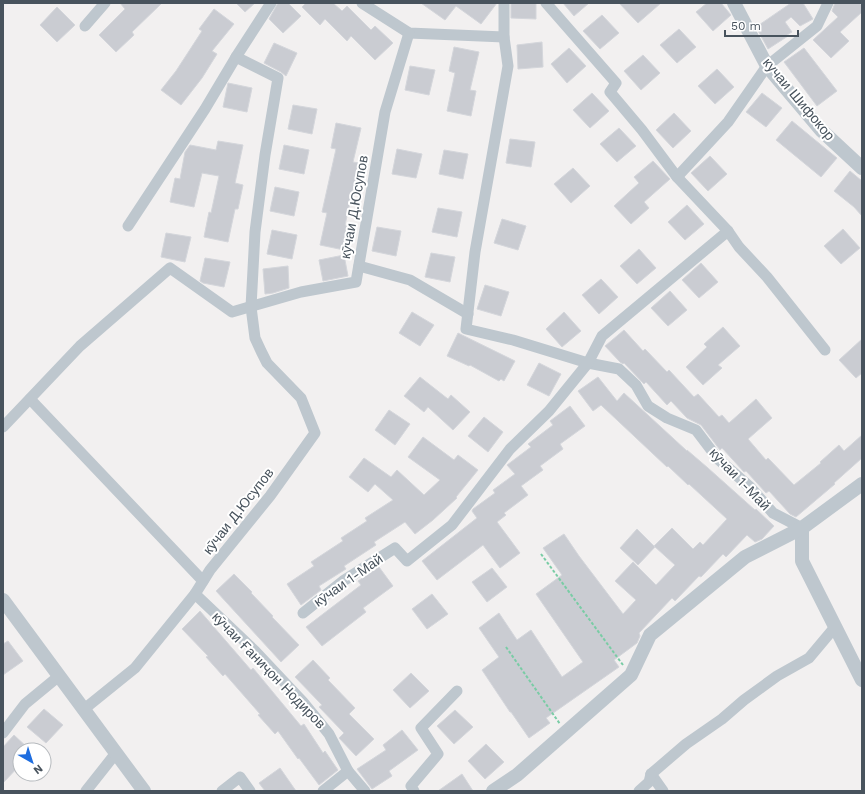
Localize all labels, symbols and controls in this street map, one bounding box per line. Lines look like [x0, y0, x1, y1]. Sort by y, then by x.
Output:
scale bar [725, 12, 798, 38]
text: 50 m [731, 19, 761, 33]
street label: кучаи Шифокор [760, 54, 838, 144]
street label: кӯчаи Д.Юсупов [337, 154, 371, 260]
street label: кӯчаи 1-Май [706, 444, 774, 514]
street label: кӯчаи Д.Юсупов [199, 465, 277, 557]
street label: кӯчаи 1-Май [310, 550, 386, 610]
street label: кӯчаи Ғаниҷон Нодиров [209, 608, 329, 732]
north arrow [12, 742, 52, 782]
text: N [31, 762, 45, 777]

